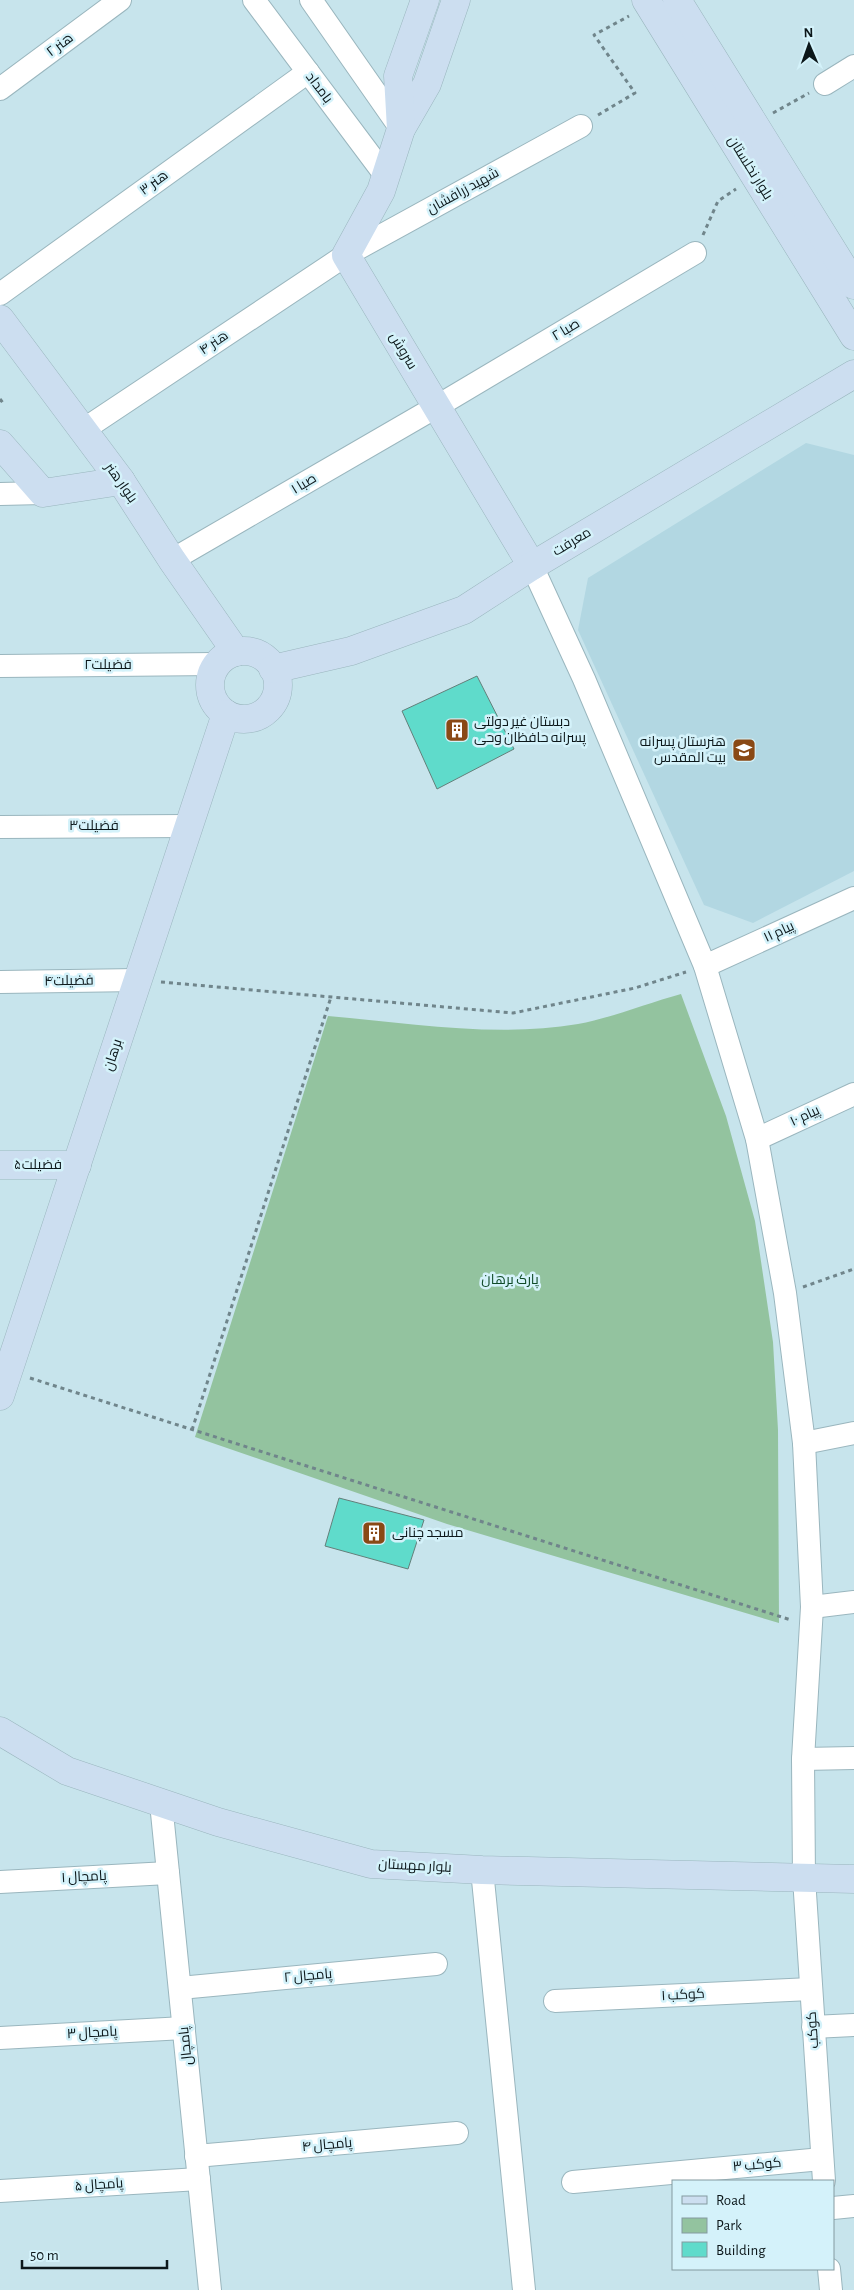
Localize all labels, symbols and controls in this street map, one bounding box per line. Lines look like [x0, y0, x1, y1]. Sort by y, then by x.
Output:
north arrow [784, 20, 834, 70]
text: N [803, 26, 814, 40]
street label: هنر ۲ [44, 31, 76, 59]
street label: بامداد [303, 70, 335, 106]
street label: بلوار نخلستان [725, 134, 775, 202]
street label: شهید زرافشان [425, 166, 501, 216]
street label: هنر ۳ [137, 168, 171, 198]
street label: صبا ۲ [550, 316, 582, 344]
street label: هنر ۴ [197, 329, 231, 357]
street label: سروش [387, 330, 419, 372]
street label: بلوار هنر [102, 460, 140, 506]
street label: صبا ۱ [289, 471, 319, 497]
street label: معرفت [550, 525, 594, 559]
street label: فضیلت۲ [84, 658, 132, 672]
place label: دبستان غیر دولتی پسرانه حافظان وحی [474, 715, 586, 747]
building icon: دبستان غیر دولتی پسرانه حافظان وحی [444, 717, 470, 743]
place label: هنرستان پسرانه بیت المقدس [640, 735, 726, 765]
school or university icon: هنرستان پسرانه بیت المقدس [731, 737, 757, 763]
street label: فضیلت۳ [69, 819, 119, 833]
street label: پیام ۱۱ [762, 919, 797, 947]
street label: فضیلت۴ [44, 974, 94, 988]
street label: برهان [101, 1037, 125, 1073]
street label: پیام ۱۰ [788, 1103, 823, 1131]
street label: فضیلت۵ [14, 1158, 62, 1172]
park label: پارک برهان [481, 1273, 539, 1289]
building icon: مسجد چنانی [361, 1520, 387, 1546]
place label: مسجد چنانی [392, 1526, 463, 1542]
street label: بلوار مهستان [378, 1857, 452, 1875]
street label: پامچال ۱ [61, 1869, 107, 1887]
street label: پامچال ۲ [283, 1967, 333, 1987]
street label: کوکب ۱ [661, 1987, 705, 2003]
street label: کوکب [805, 2011, 821, 2049]
street label: پامچال ۳ [66, 2025, 118, 2043]
street label: پامچال [177, 2026, 197, 2066]
street label: پامچال ۴ [301, 2136, 353, 2156]
street label: کوکب ۳ [732, 2156, 782, 2174]
street label: پامچال ۵ [74, 2176, 124, 2196]
legend [672, 2180, 834, 2270]
text: Road [716, 2193, 746, 2208]
text: Park [716, 2218, 742, 2233]
scale bar [22, 2238, 168, 2270]
text: Building [716, 2243, 766, 2258]
text: 50 m [30, 2248, 59, 2263]

